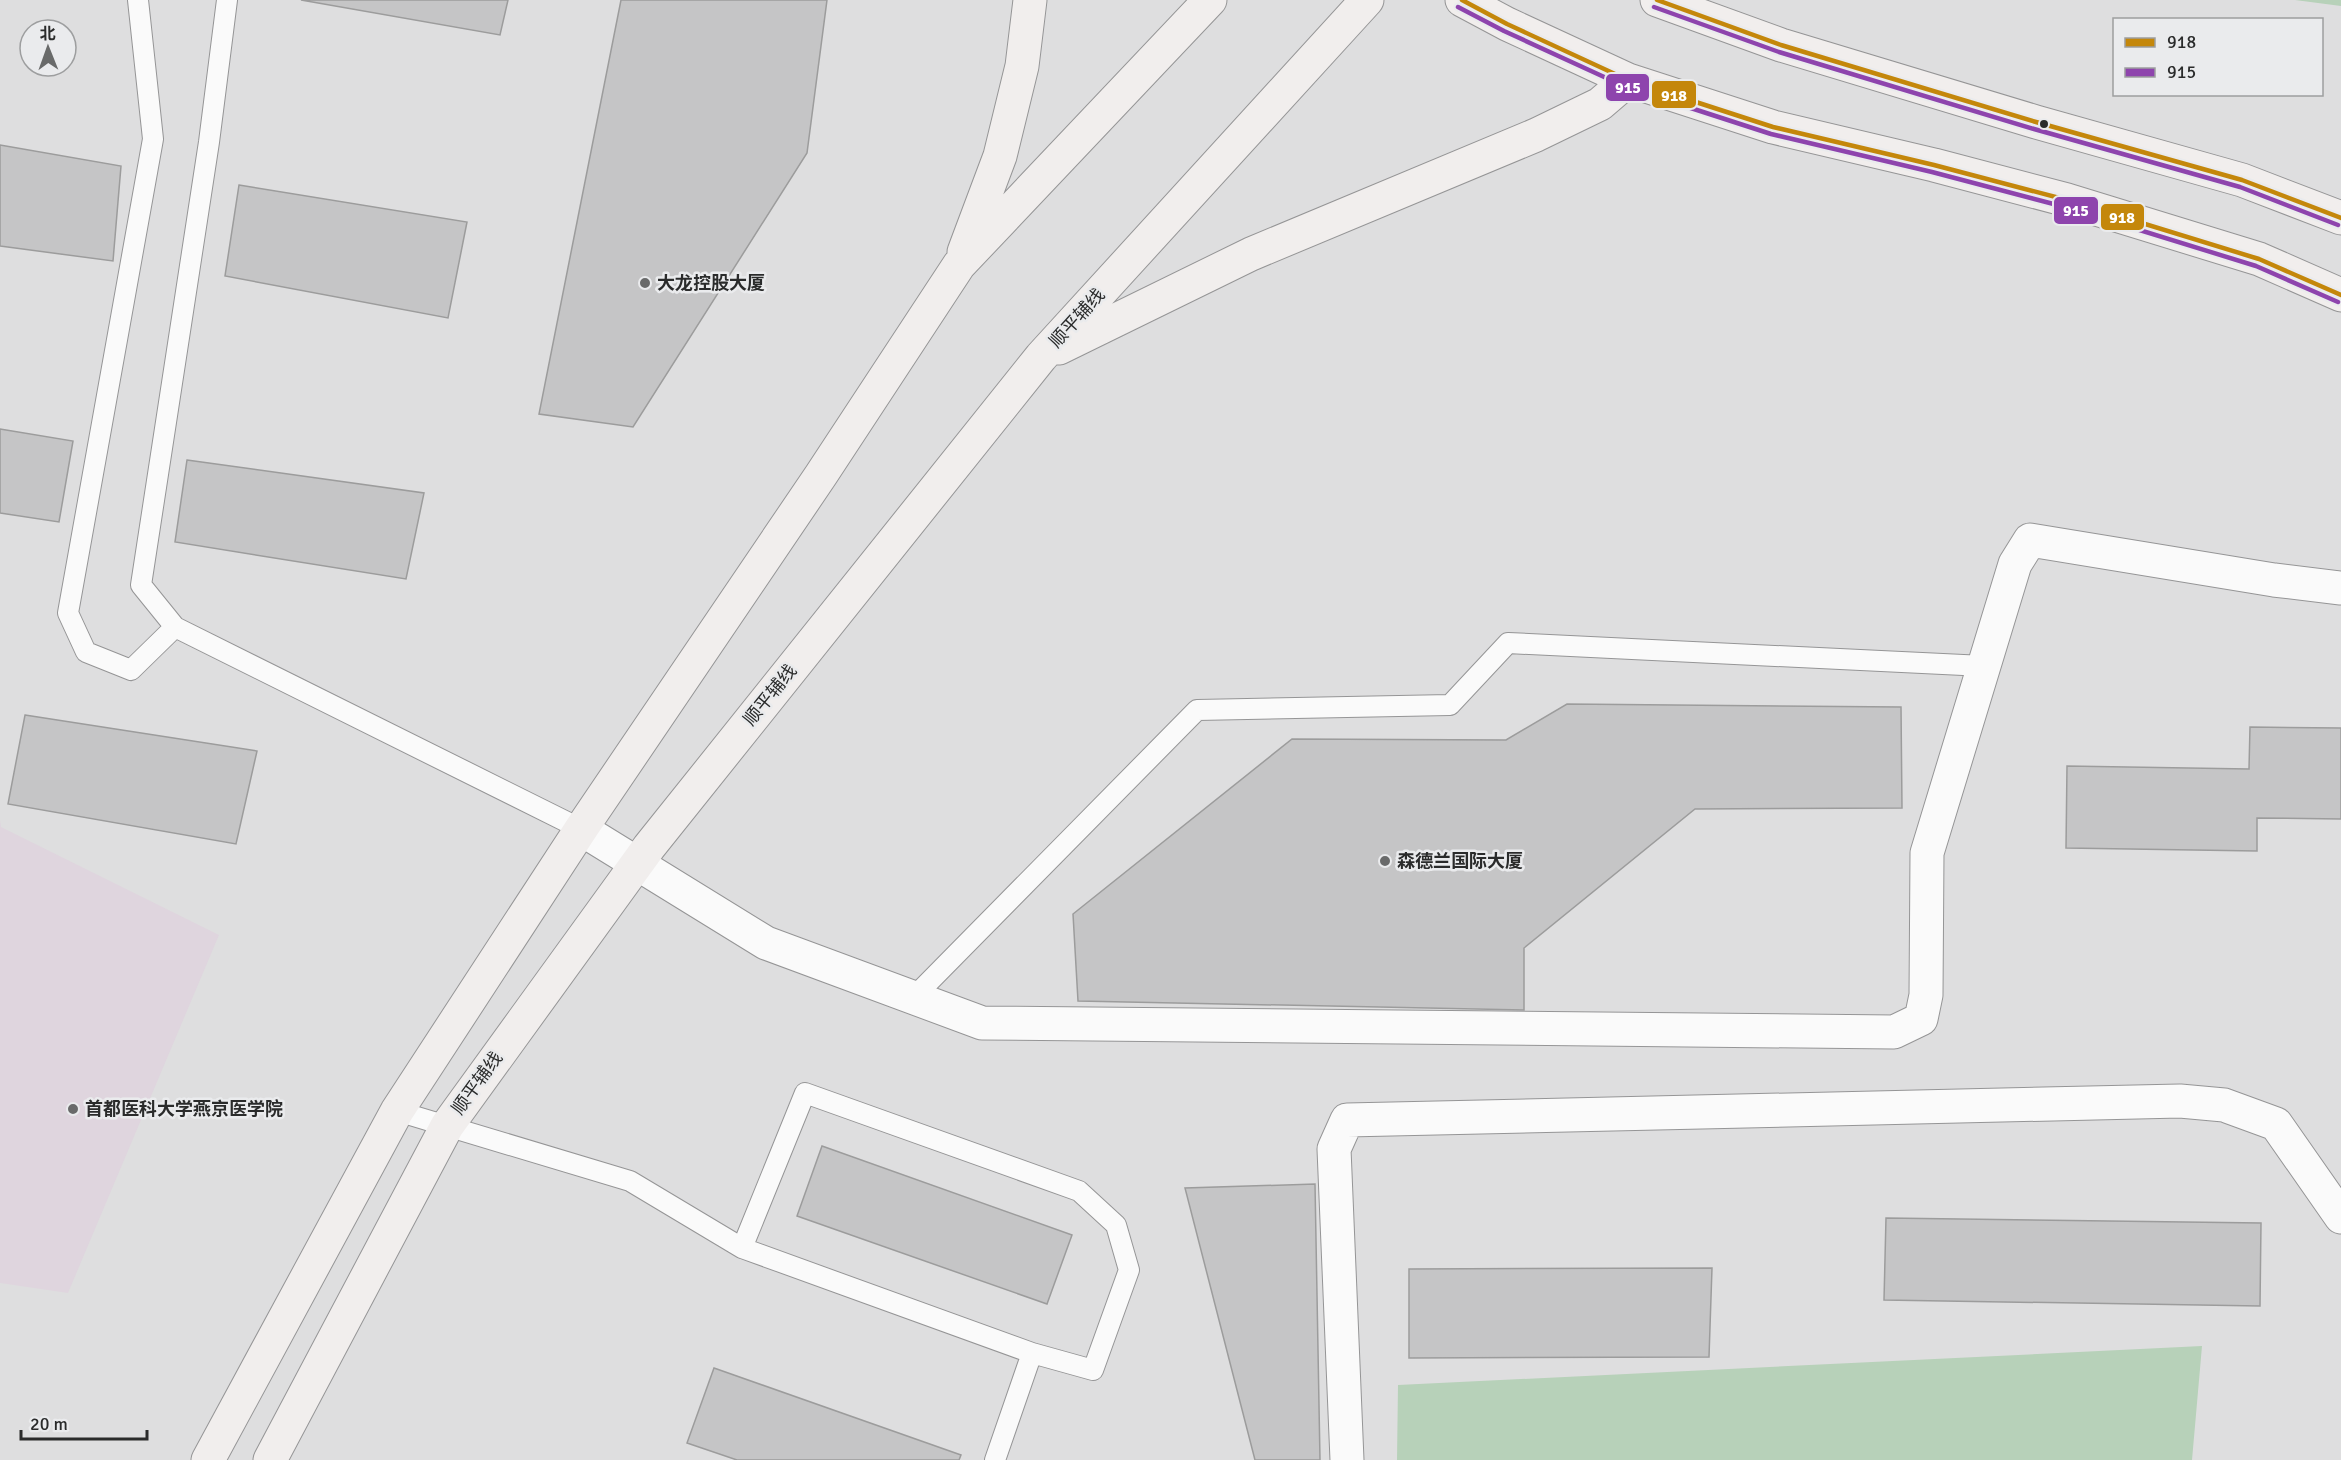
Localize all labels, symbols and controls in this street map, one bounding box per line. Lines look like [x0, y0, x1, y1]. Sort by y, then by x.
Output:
north arrow [18, 18, 78, 78]
legend [2113, 18, 2323, 96]
text: 北 [40, 24, 56, 44]
text: 918 [2167, 31, 2196, 53]
text: 915 [2167, 61, 2196, 83]
line badge: 915 [1605, 73, 1650, 102]
text: 915 [1615, 78, 1641, 98]
line badge: 918 [1651, 80, 1697, 109]
text: 918 [1661, 86, 1687, 106]
unlabelled marker [2038, 118, 2050, 130]
line badge: 915 [2053, 196, 2099, 225]
text: 915 [2063, 201, 2089, 221]
line badge: 918 [2100, 203, 2145, 231]
text: 918 [2109, 208, 2135, 228]
place label: 大龙控股大厦 [657, 272, 765, 294]
marker: 大龙控股大厦 [638, 276, 652, 290]
street label: 顺平辅线 [1045, 284, 1109, 352]
street label: 顺平辅线 [739, 660, 801, 730]
place label: 森德兰国际大厦 [1397, 850, 1523, 872]
marker: 森德兰国际大厦 [1378, 854, 1392, 868]
street label: 顺平辅线 [447, 1047, 507, 1119]
place label: 首都医科大学燕京医学院 [85, 1098, 283, 1120]
marker: 首都医科大学燕京医学院 [66, 1102, 80, 1116]
scale bar [21, 1403, 147, 1441]
text: 20 m [30, 1413, 68, 1435]

